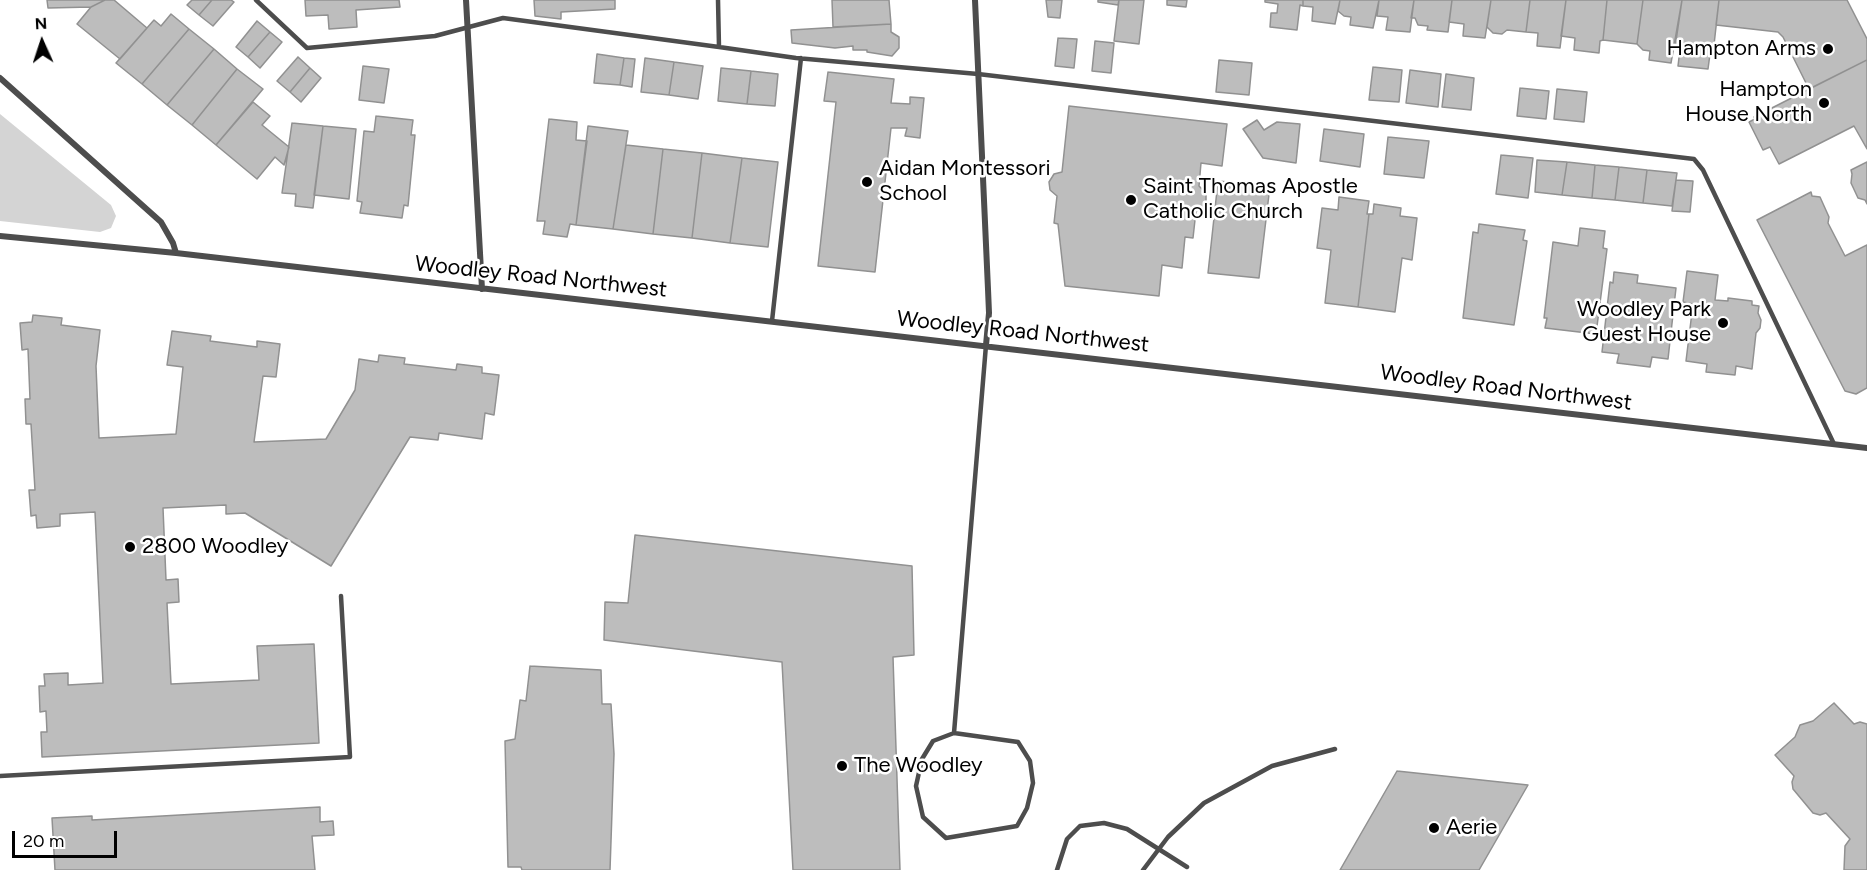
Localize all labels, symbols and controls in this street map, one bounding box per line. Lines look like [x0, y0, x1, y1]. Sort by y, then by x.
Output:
north arrow [12, 12, 72, 72]
text: N [34, 14, 48, 33]
place label: Hampton Arms [1666, 36, 1816, 62]
marker: Hampton Arms [1821, 42, 1835, 56]
place label: Hampton House North [1685, 77, 1812, 128]
marker: Hampton House North [1817, 96, 1831, 110]
place label: Aidan Montessori School [879, 156, 1051, 208]
place label: Saint Thomas Apostle Catholic Church [1143, 174, 1358, 226]
marker: Aidan Montessori School [860, 175, 874, 189]
marker: Saint Thomas Apostle Catholic Church [1124, 193, 1138, 207]
street label: Woodley Road Northwest [414, 251, 668, 303]
place label: Woodley Park Guest House [1577, 297, 1711, 348]
street label: Woodley Road Northwest [896, 306, 1150, 358]
marker: Woodley Park Guest House [1716, 316, 1730, 330]
street label: Woodley Road Northwest [1379, 359, 1633, 417]
place label: 2800 Woodley [142, 534, 288, 560]
marker: 2800 Woodley [123, 540, 137, 554]
place label: The Woodley [854, 753, 983, 779]
marker: The Woodley [835, 759, 849, 773]
place label: Aerie [1446, 815, 1497, 841]
scale bar [15, 819, 120, 857]
marker: Aerie [1427, 821, 1441, 835]
text: 20 m [23, 830, 64, 852]

